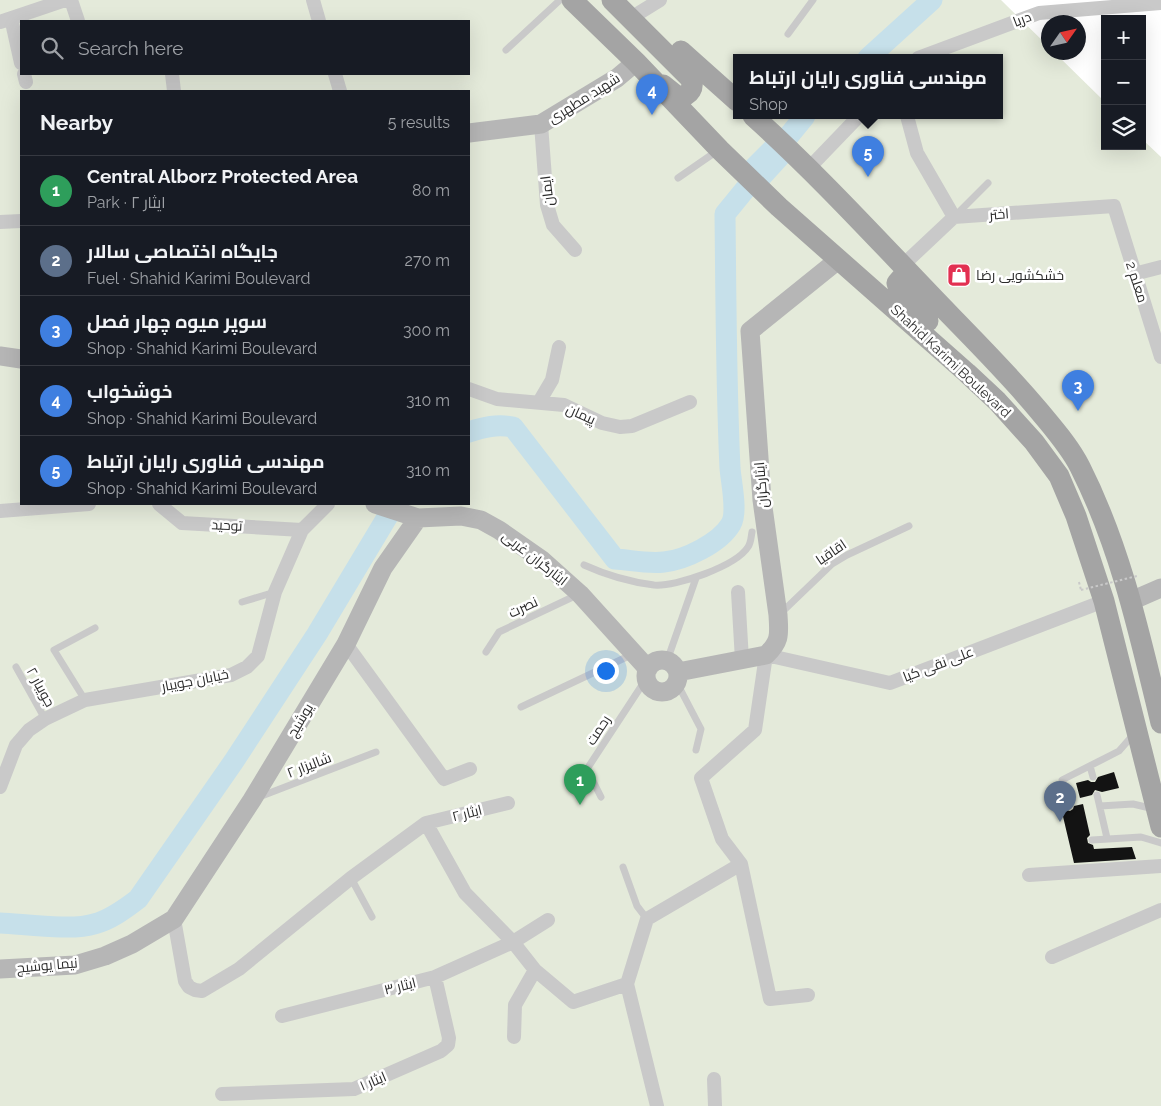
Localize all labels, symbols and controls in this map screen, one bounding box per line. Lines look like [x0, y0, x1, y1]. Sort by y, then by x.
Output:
street label: دریا [1011, 8, 1033, 30]
north arrow [1041, 15, 1086, 60]
map controls [1101, 15, 1146, 150]
button: + [1101, 15, 1146, 60]
search box [20, 20, 470, 75]
icon: search [38, 34, 66, 62]
text: Search here [78, 37, 184, 59]
popup [733, 54, 1003, 119]
button: − [1101, 60, 1146, 105]
text: مهندسی فناوری رایان ارتباط [749, 66, 987, 88]
street label: شهید مطهری [545, 70, 623, 126]
pin: 4 [636, 74, 668, 115]
text: Shop [749, 95, 788, 114]
button: layers [1101, 105, 1146, 150]
text: Nearby [40, 110, 113, 135]
text: 5 results [388, 113, 450, 132]
pin: 5 [852, 136, 884, 177]
text: Central Alborz Protected Area [87, 165, 358, 187]
street label: ایمان [537, 175, 557, 207]
text: 1 [52, 181, 60, 200]
text: 80 m [412, 181, 450, 200]
text: Park · ایثار ۲ [87, 193, 166, 212]
street label: اختر [988, 205, 1009, 223]
text: جایگاه اختصاصی سالار [87, 240, 278, 262]
text: 2 [51, 251, 61, 270]
text: 270 m [405, 251, 450, 270]
street label: معلم 2 [1121, 259, 1151, 305]
shop icon: خشکشویی رضا [946, 262, 972, 288]
place label: خشکشویی رضا [976, 267, 1064, 283]
text: Fuel · Shahid Karimi Boulevard [87, 269, 310, 288]
street label: Shahid Karimi Boulevard [888, 301, 1014, 421]
text: سوپر ميوه چهار فصل [87, 310, 267, 332]
text: 3 [52, 321, 60, 340]
text: 300 m [403, 321, 450, 340]
text: Shop · Shahid Karimi Boulevard [87, 339, 317, 358]
pin: 3 [1062, 370, 1094, 411]
text: خوشخواب [87, 380, 173, 402]
text: 4 [51, 391, 61, 410]
text: 310 m [406, 391, 450, 410]
street label: پیمان [563, 400, 599, 429]
text: Shop · Shahid Karimi Boulevard [87, 409, 317, 428]
text: مهندسی فناوری رایان ارتباط [87, 450, 324, 472]
text: 5 [52, 461, 60, 480]
text: 310 m [406, 461, 450, 480]
street label: ایثارگران [751, 461, 771, 509]
text: Shop · Shahid Karimi Boulevard [87, 479, 317, 498]
street label: توحید [211, 516, 243, 534]
street label: ایثارگران غربی [499, 528, 571, 588]
street label: اقاقیا [813, 536, 849, 568]
street label: نصرت [506, 593, 540, 621]
street label: علی نقی کیا [901, 643, 975, 685]
your location [593, 658, 619, 684]
street label: جویبار ۲ [24, 665, 58, 709]
street label: خیابان جویبار [159, 666, 230, 695]
street label: یوشیج [284, 700, 317, 740]
street label: رحمت [582, 712, 614, 748]
street label: شالیزار ۲ [285, 749, 333, 781]
pin: 1 [564, 764, 596, 805]
pin: 2 [1044, 781, 1076, 822]
street label: ایثار ۲ [450, 802, 484, 824]
street label: نیما یوشیج [16, 954, 78, 977]
street label: ایثار ۳ [382, 974, 418, 998]
street label: ایثار ۱ [357, 1068, 389, 1094]

